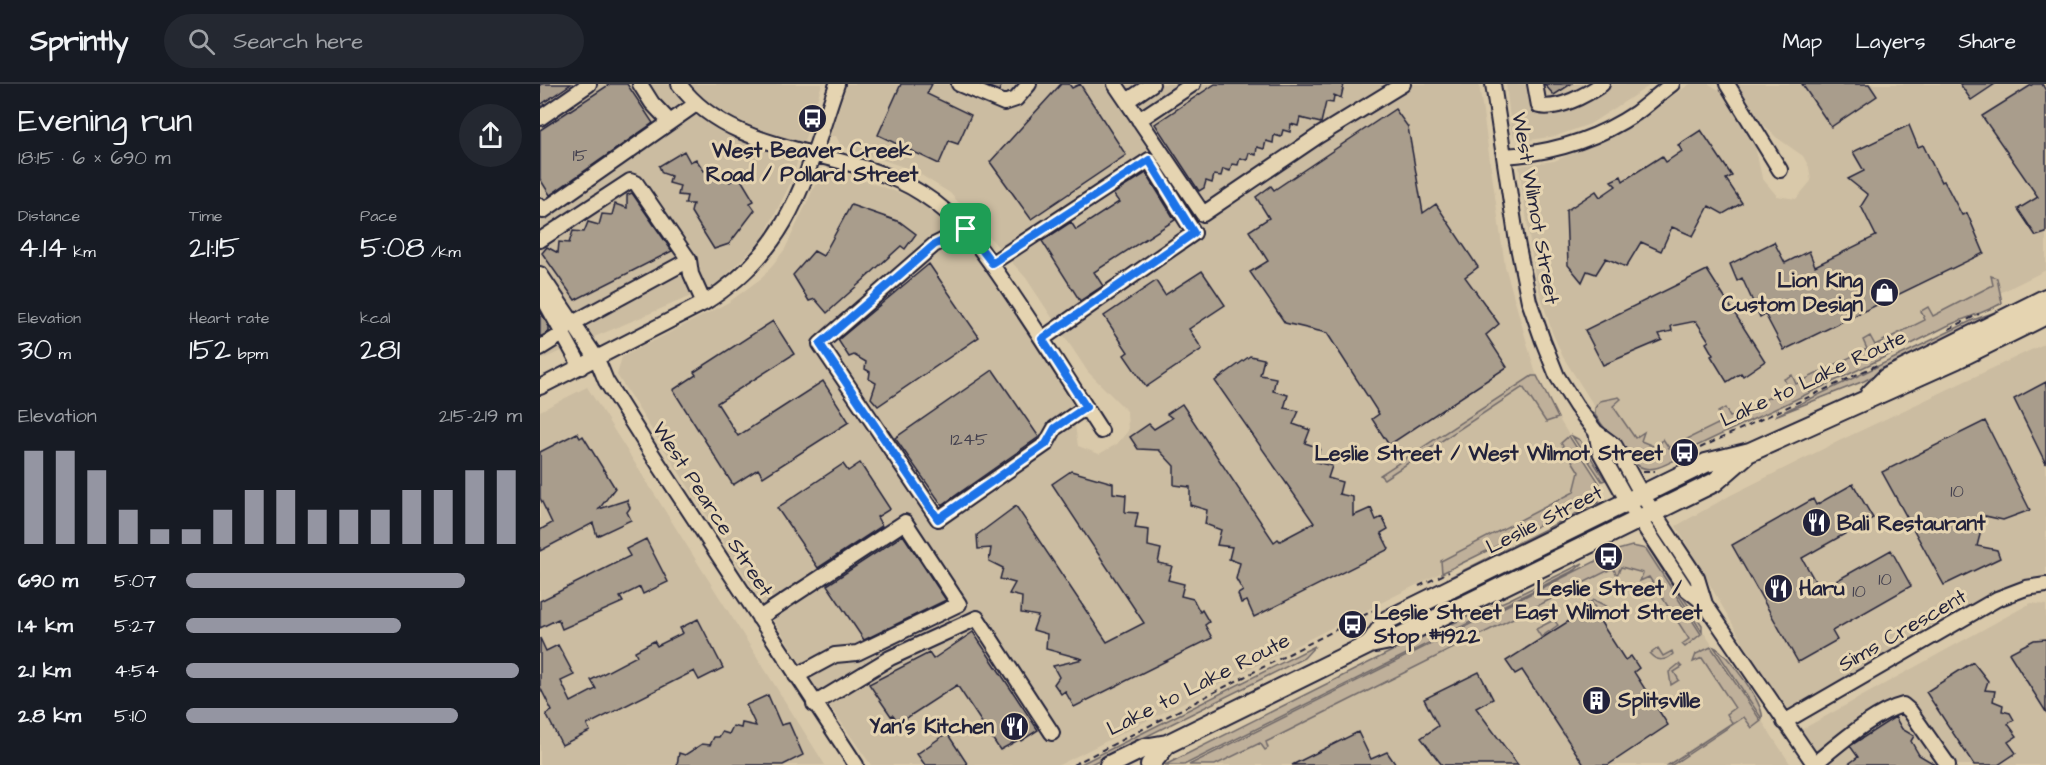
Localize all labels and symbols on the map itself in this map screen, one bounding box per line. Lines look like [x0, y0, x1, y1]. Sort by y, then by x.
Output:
bus stop icon: West Beaver Creek Road / Pollard Street [796, 103, 828, 135]
street label: West Wilmot Street [1504, 110, 1567, 307]
place label: West Beaver Creek Road / Pollard Street [706, 136, 919, 189]
house number: 15 [572, 143, 588, 168]
pin [940, 203, 991, 254]
place label: Lion King Custom Design [1722, 266, 1863, 321]
shop icon: Lion King Custom Design [1868, 276, 1900, 308]
street label: Lake to Lake Route [1716, 323, 1911, 434]
street label: West Pearce Street [645, 416, 780, 603]
house number: 1245 [950, 427, 988, 452]
bus stop icon: Leslie Street / West Wilmot Street [1668, 437, 1700, 469]
place label: Leslie Street / West Wilmot Street [1315, 439, 1664, 468]
street label: Leslie Street [1481, 477, 1608, 561]
house number: 10 [1950, 479, 1964, 504]
restaurant icon: Bali Restaurant [1800, 507, 1832, 539]
place label: Bali Restaurant [1837, 509, 1986, 538]
bus stop icon: Leslie Street / East Wilmot Street [1593, 541, 1625, 573]
house number: 10 [1878, 567, 1892, 592]
restaurant icon: Haru [1762, 572, 1794, 604]
place label: Leslie Street / East Wilmot Street [1516, 574, 1703, 627]
place label: Haru [1799, 574, 1845, 603]
house number: 10 [1852, 579, 1866, 604]
street label: Sims Crescent [1833, 582, 1972, 679]
place label: Leslie Street Stop #1922 [1373, 598, 1502, 652]
bus stop icon: Leslie Street Stop #1922 [1337, 608, 1369, 640]
street label: Lake to Lake Route [1102, 626, 1295, 743]
building icon: Splitsville [1581, 684, 1613, 716]
place label: Splitsville [1617, 686, 1701, 716]
restaurant icon: Yan's Kitchen [999, 710, 1031, 742]
place label: Yan's Kitchen [869, 712, 995, 741]

